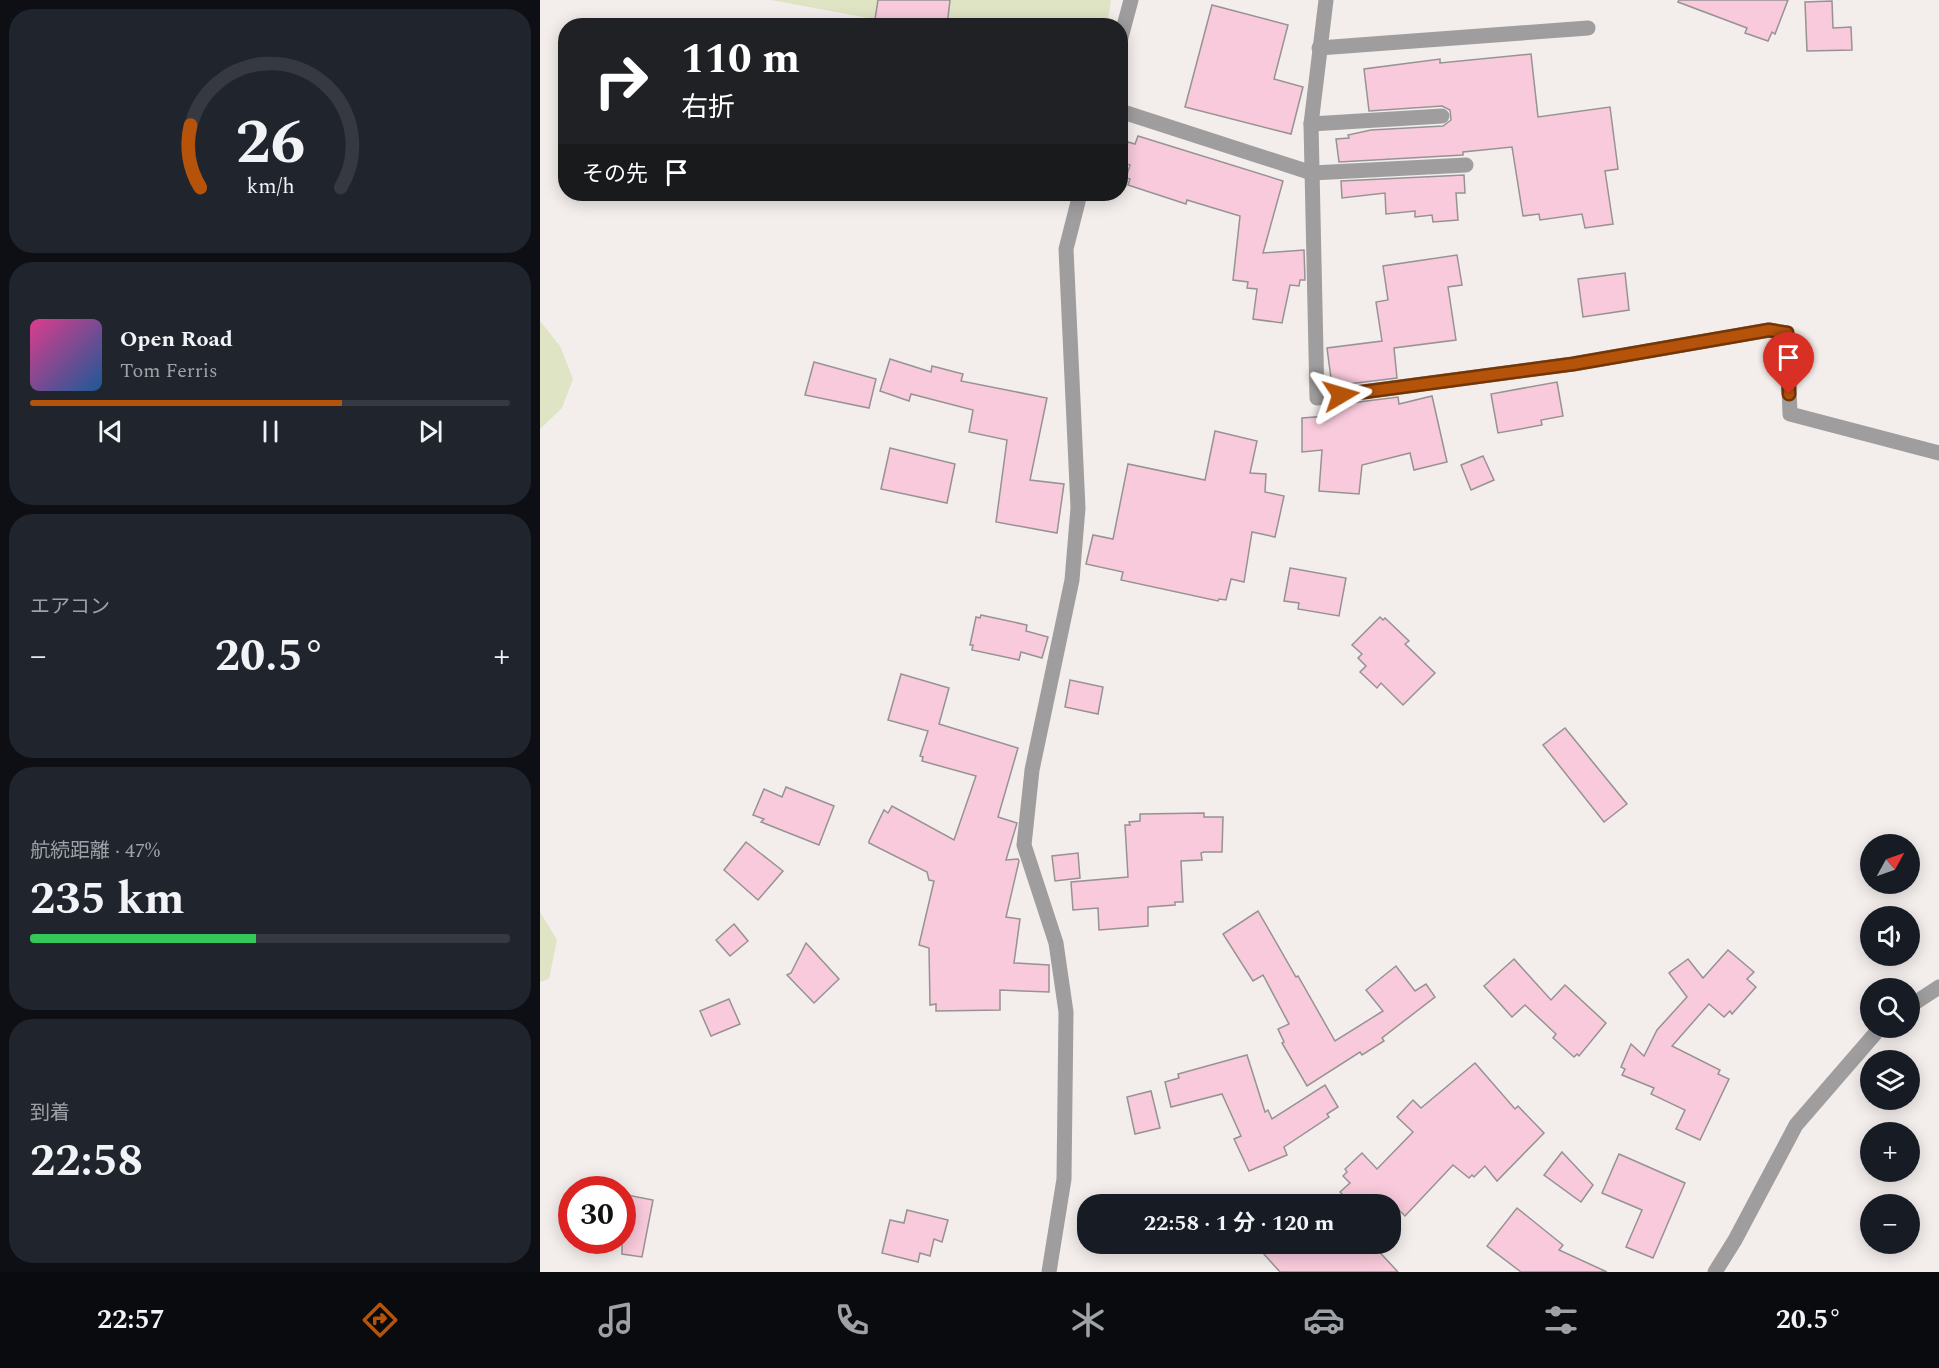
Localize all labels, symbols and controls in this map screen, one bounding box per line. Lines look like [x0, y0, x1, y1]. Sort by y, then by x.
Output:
text: 110 m [681, 28, 800, 91]
icon: right [582, 42, 660, 120]
text: 右折 [681, 87, 735, 129]
text: 26 [235, 96, 305, 191]
icon: arrive [660, 156, 693, 189]
text: その先 [582, 158, 648, 191]
text: km/h [246, 170, 294, 203]
text: Open Road [120, 323, 233, 356]
pin [1763, 332, 1814, 394]
icon: arrive [1772, 341, 1805, 374]
text: Tom Ferris [120, 356, 218, 386]
position arrow [1309, 363, 1373, 427]
icon: previous [94, 415, 127, 448]
icon: pause [254, 415, 287, 448]
icon: next [414, 415, 447, 448]
text: エアコン [30, 592, 110, 622]
text: 20.5° [215, 622, 325, 691]
text: − [30, 631, 47, 681]
text: + [493, 631, 510, 681]
north arrow [1860, 834, 1920, 894]
map controls [1860, 834, 1920, 1254]
text: 航続距離 · 47% [30, 836, 160, 866]
text: 235 km [30, 865, 185, 934]
button: sound [1860, 906, 1920, 966]
button: search [1860, 978, 1920, 1038]
button: layers [1860, 1050, 1920, 1110]
text: 到着 [30, 1098, 70, 1128]
button: + [1860, 1122, 1920, 1182]
text: 22:58 [30, 1127, 143, 1196]
speed limit sign: 30 [558, 1176, 636, 1254]
button: − [1860, 1194, 1920, 1254]
text: 22:58 · 1 分 · 120 m [1144, 1207, 1334, 1240]
text: 22:57 [97, 1299, 165, 1341]
icon: directions [359, 1299, 401, 1341]
icon: music [595, 1299, 637, 1341]
icon: phone [831, 1299, 873, 1341]
icon: climate [1067, 1299, 1109, 1341]
icon: car [1303, 1299, 1345, 1341]
icon: filters [1540, 1299, 1582, 1341]
text: 20.5° [1776, 1299, 1842, 1341]

